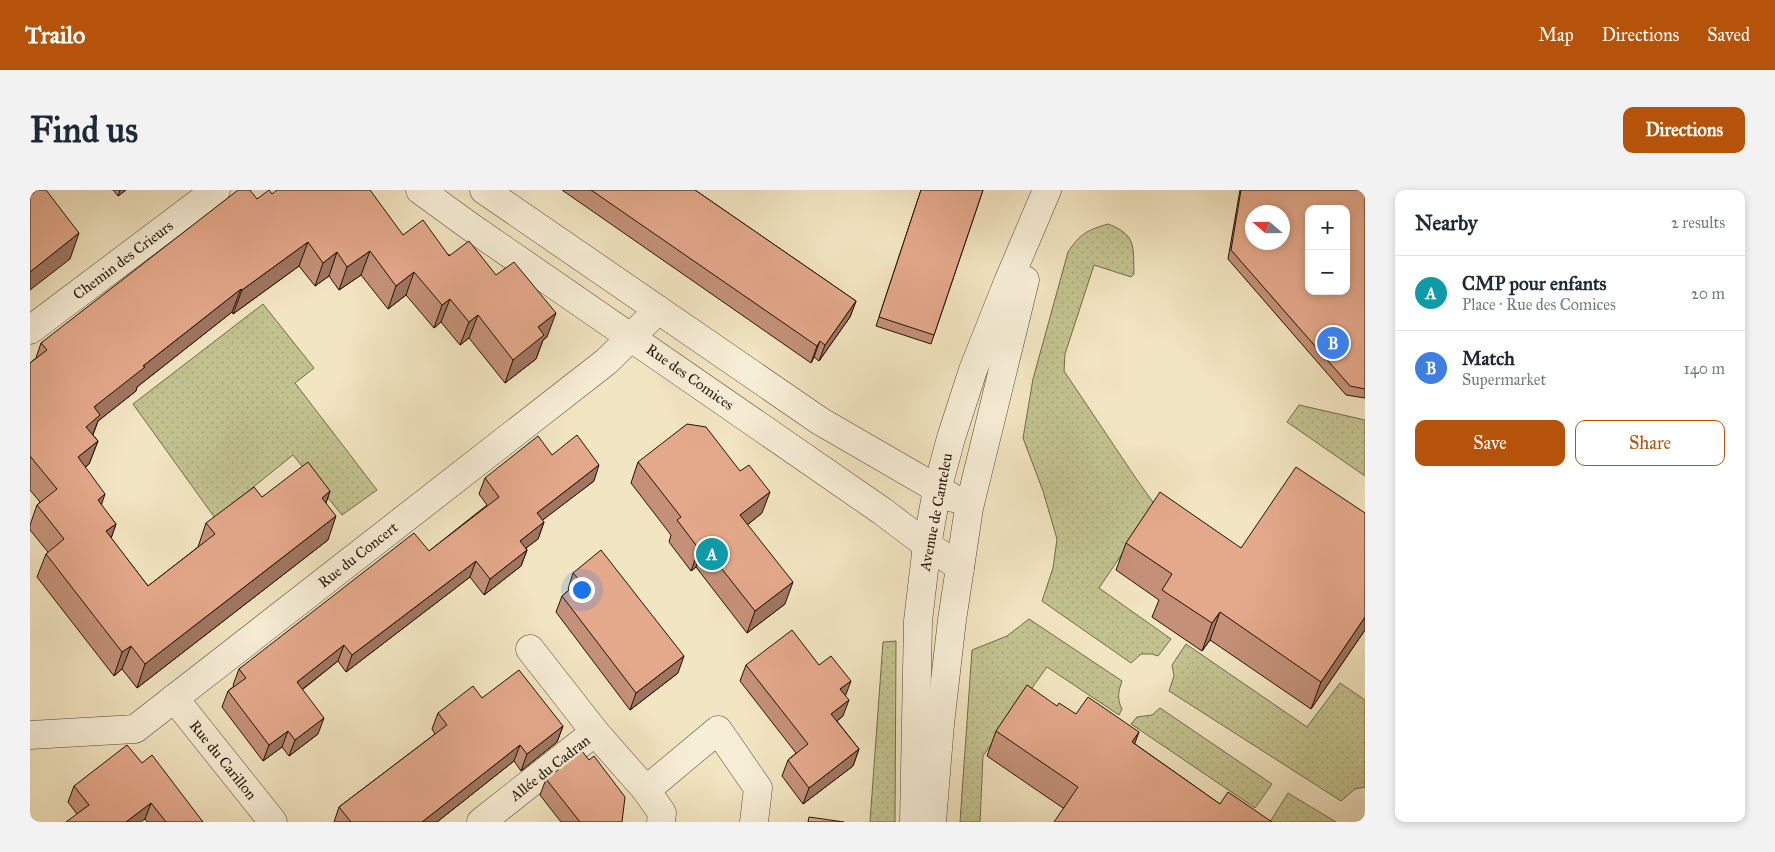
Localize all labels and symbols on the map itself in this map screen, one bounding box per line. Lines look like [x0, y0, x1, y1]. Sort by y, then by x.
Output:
north arrow [1245, 205, 1290, 250]
street label: Chemin des Crieurs [69, 217, 177, 303]
pin: B [1317, 324, 1349, 362]
street label: Rue des Comices [643, 340, 737, 414]
street label: Avenue de Canteleu [916, 452, 956, 573]
street label: Rue du Concert [315, 518, 402, 592]
pin: A [696, 535, 728, 573]
your location [569, 577, 595, 603]
street label: Rue du Carillon [186, 717, 260, 803]
street label: Allée du Cadran [506, 731, 594, 806]

